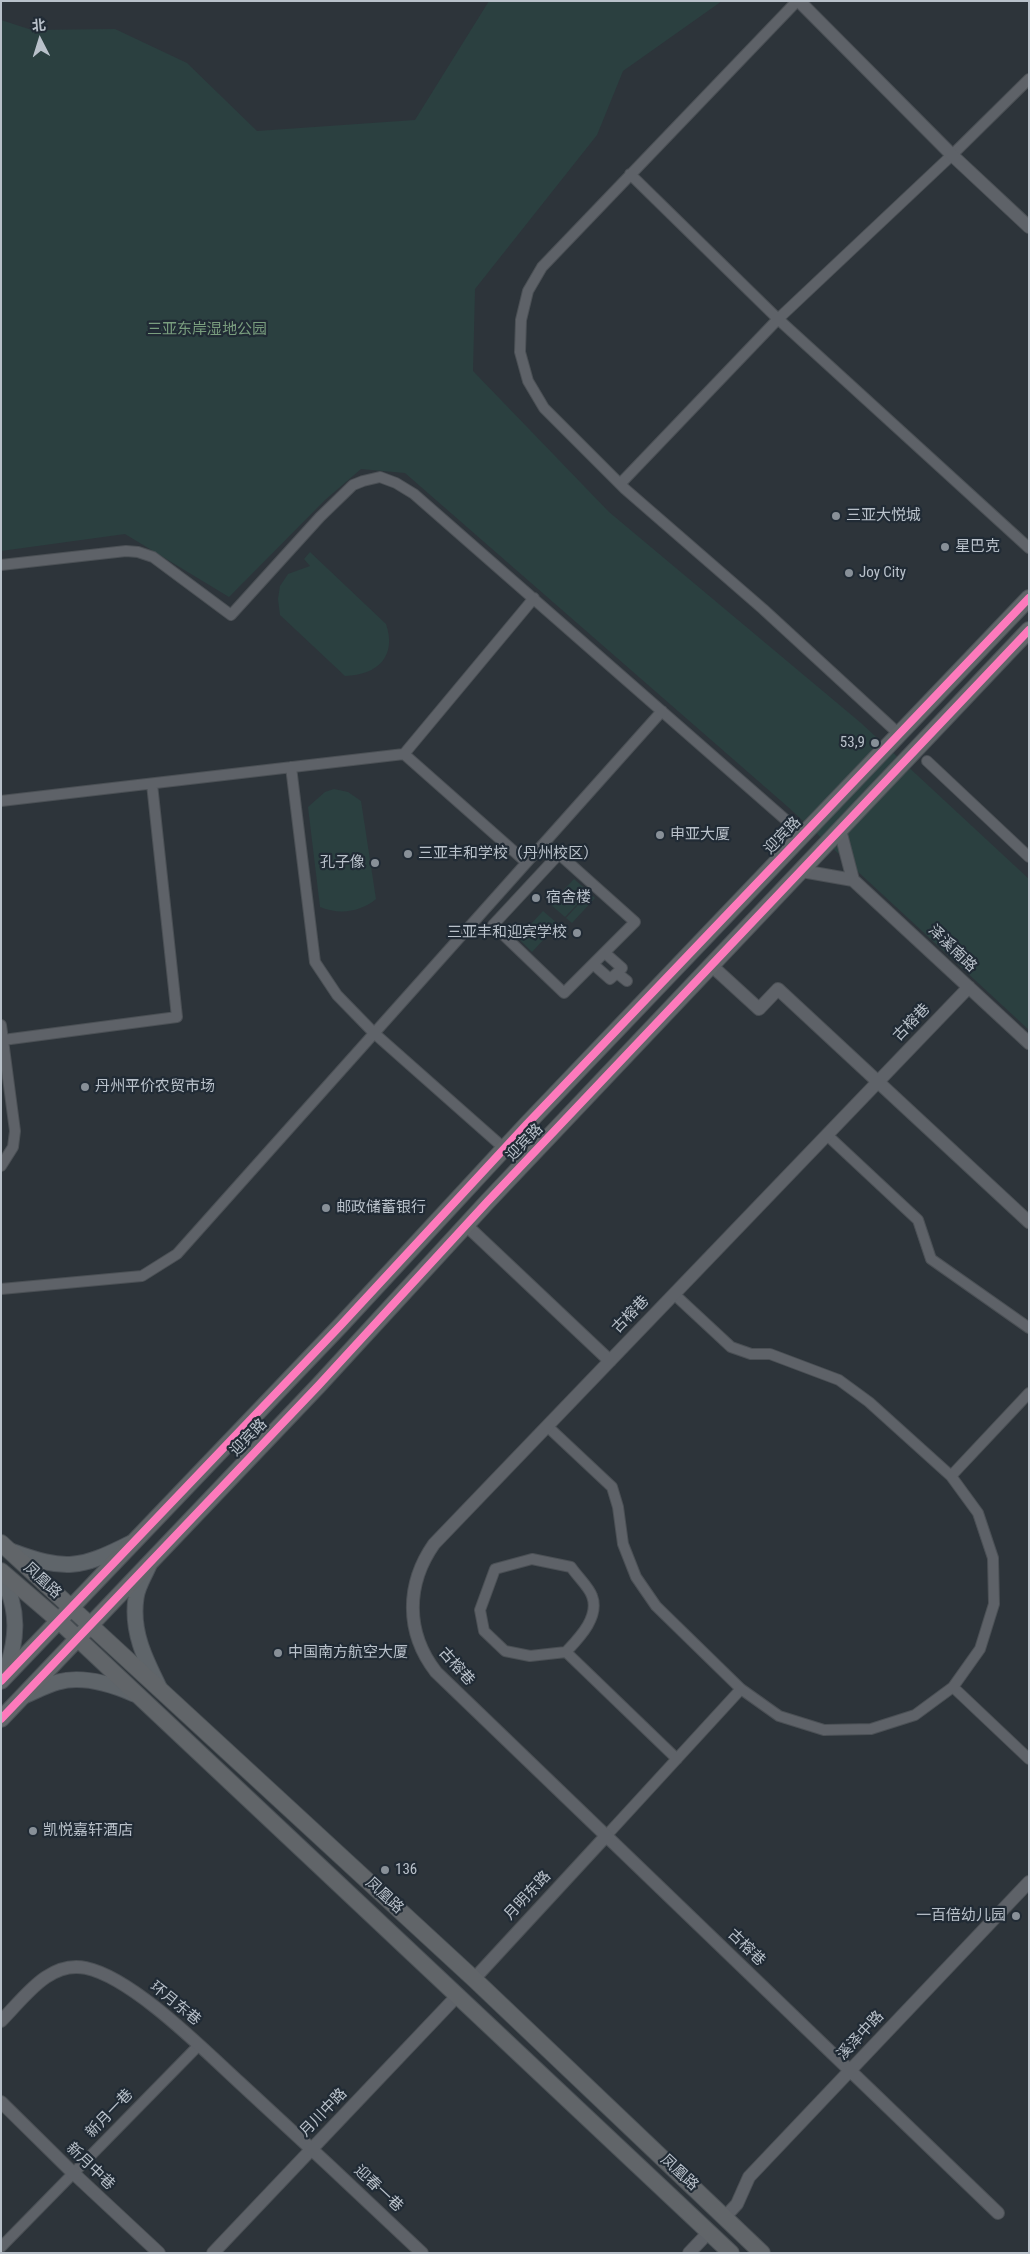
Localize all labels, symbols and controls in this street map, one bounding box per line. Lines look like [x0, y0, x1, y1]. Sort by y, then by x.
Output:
north arrow [15, 15, 65, 65]
text: 北 [31, 16, 46, 34]
park label: 三亚东岸湿地公园 [147, 321, 267, 339]
place label: 三亚大悦城 [846, 507, 921, 525]
marker: 三亚大悦城 [830, 510, 842, 522]
place label: 星巴克 [955, 538, 1000, 556]
marker: 星巴克 [939, 541, 951, 553]
place label: Joy City [859, 564, 906, 582]
marker: Joy City [843, 567, 855, 579]
place label: 53,9 [840, 734, 865, 752]
marker: 53,9 [869, 737, 881, 749]
street label: 迎宾路 [761, 814, 805, 858]
place label: 申亚大厦 [670, 826, 730, 844]
marker: 申亚大厦 [654, 829, 666, 841]
place label: 三亚丰和学校（丹州校区） [418, 845, 598, 863]
marker: 三亚丰和学校（丹州校区） [402, 848, 414, 860]
place label: 孔子像 [320, 854, 365, 872]
marker: 孔子像 [369, 857, 381, 869]
place label: 宿舍楼 [546, 889, 591, 907]
marker: 宿舍楼 [530, 892, 542, 904]
street label: 泽溪南路 [924, 922, 980, 976]
place label: 三亚丰和迎宾学校 [447, 924, 567, 942]
marker: 三亚丰和迎宾学校 [571, 927, 583, 939]
street label: 古榕巷 [890, 1001, 934, 1045]
place label: 丹州平价农贸市场 [95, 1078, 215, 1096]
marker: 丹州平价农贸市场 [79, 1081, 91, 1093]
street label: 迎宾路 [503, 1121, 547, 1165]
place label: 邮政储蓄银行 [336, 1199, 426, 1217]
marker: 邮政储蓄银行 [320, 1202, 332, 1214]
street label: 古榕巷 [609, 1293, 653, 1337]
street label: 迎宾路 [227, 1416, 271, 1460]
street label: 凤凰路 [19, 1559, 65, 1603]
place label: 中国南方航空大厦 [288, 1644, 408, 1662]
street label: 古榕巷 [434, 1644, 478, 1690]
marker: 中国南方航空大厦 [272, 1647, 284, 1659]
place label: 凯悦嘉轩酒店 [43, 1822, 133, 1840]
marker: 凯悦嘉轩酒店 [27, 1825, 39, 1837]
place label: 136 [395, 1861, 417, 1879]
marker: 136 [379, 1864, 391, 1876]
street label: 月明东路 [501, 1868, 555, 1924]
street label: 凤凰路 [361, 1874, 407, 1918]
place label: 一百倍幼儿园 [916, 1907, 1006, 1925]
marker: 一百倍幼儿园 [1010, 1910, 1022, 1922]
street label: 古榕巷 [724, 1926, 768, 1970]
street label: 环月东巷 [146, 1978, 204, 2030]
street label: 溪泽中路 [834, 2008, 888, 2064]
street label: 月川中路 [297, 2085, 351, 2141]
street label: 新月一巷 [83, 2086, 137, 2142]
street label: 新月中巷 [62, 2140, 118, 2194]
street label: 凤凰路 [656, 2151, 702, 2195]
street label: 迎春一巷 [350, 2162, 406, 2216]

